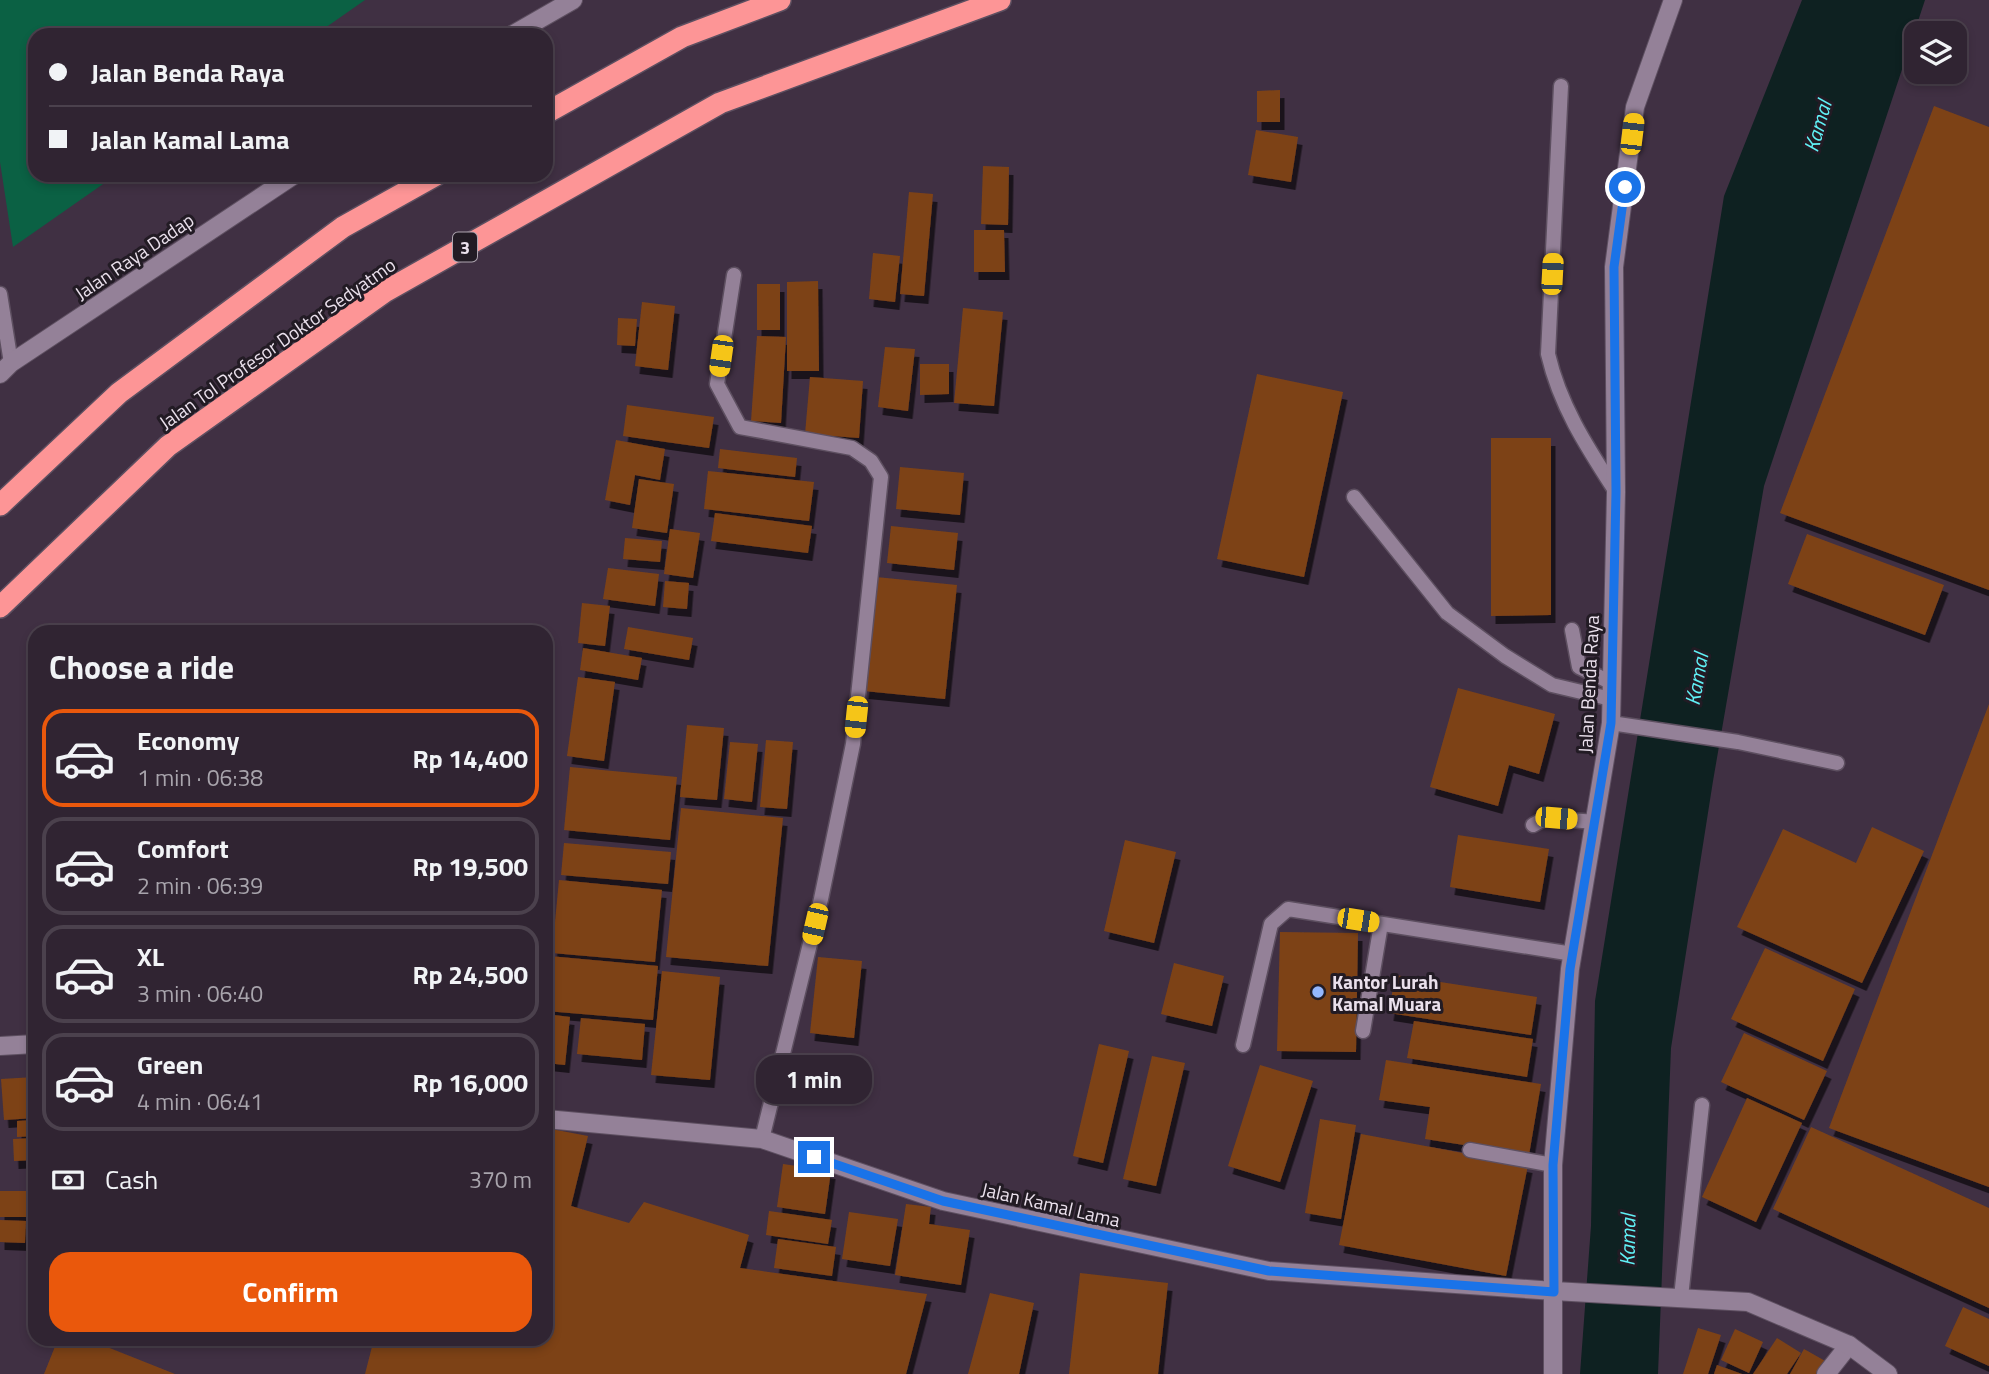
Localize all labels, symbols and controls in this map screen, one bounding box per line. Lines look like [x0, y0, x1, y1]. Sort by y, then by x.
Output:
map controls [1904, 21, 1967, 84]
button: layers [1904, 21, 1967, 84]
text: Jalan Benda Raya [91, 53, 284, 92]
water label: Kamal [1794, 94, 1840, 156]
car [1620, 112, 1645, 156]
text: Jalan Kamal Lama [91, 120, 290, 159]
route start [1609, 171, 1641, 203]
street label: Jalan Raya Dadap [68, 205, 200, 307]
road number: 3 [453, 232, 477, 262]
street label: Jalan Tol Profesor Doktor Sedyatmo [153, 250, 401, 436]
car [1541, 252, 1564, 296]
car [708, 334, 735, 378]
street label: Jalan Benda Raya [1570, 614, 1606, 754]
text: Choose a ride [49, 643, 234, 691]
water label: Kamal [1676, 648, 1717, 708]
car [844, 695, 869, 739]
text: Economy [137, 721, 239, 760]
icon: car [53, 727, 116, 790]
text: Rp 14,400 [412, 739, 528, 778]
text: 1 min · 06:38 [137, 760, 263, 795]
car [1535, 806, 1578, 830]
text: Comfort [137, 829, 229, 868]
icon: car [53, 835, 116, 898]
text: Rp 19,500 [412, 847, 528, 886]
text: 2 min · 06:39 [137, 868, 263, 903]
car [801, 901, 830, 947]
car [1336, 906, 1381, 934]
text: XL [137, 937, 164, 976]
icon: car [53, 943, 116, 1006]
text: Rp 24,500 [412, 955, 528, 994]
place label: Kantor Lurah Kamal Muara [1332, 967, 1441, 1018]
text: 3 min · 06:40 [137, 976, 263, 1011]
marker: Kantor Lurah Kamal Muara [1310, 984, 1326, 1000]
text: Green [137, 1045, 203, 1084]
icon: car [53, 1051, 116, 1114]
callout: 1 min [756, 1056, 872, 1104]
text: 1 min [786, 1062, 842, 1097]
text: Rp 16,000 [412, 1063, 528, 1102]
text: 4 min · 06:41 [137, 1084, 263, 1119]
route end [798, 1141, 830, 1173]
text: Cash [105, 1160, 158, 1199]
icon: cash [49, 1161, 87, 1199]
text: 370 m [469, 1162, 532, 1197]
street label: Jalan Kamal Lama [979, 1174, 1124, 1234]
water label: Kamal [1611, 1211, 1643, 1266]
button: Confirm [49, 1252, 532, 1332]

